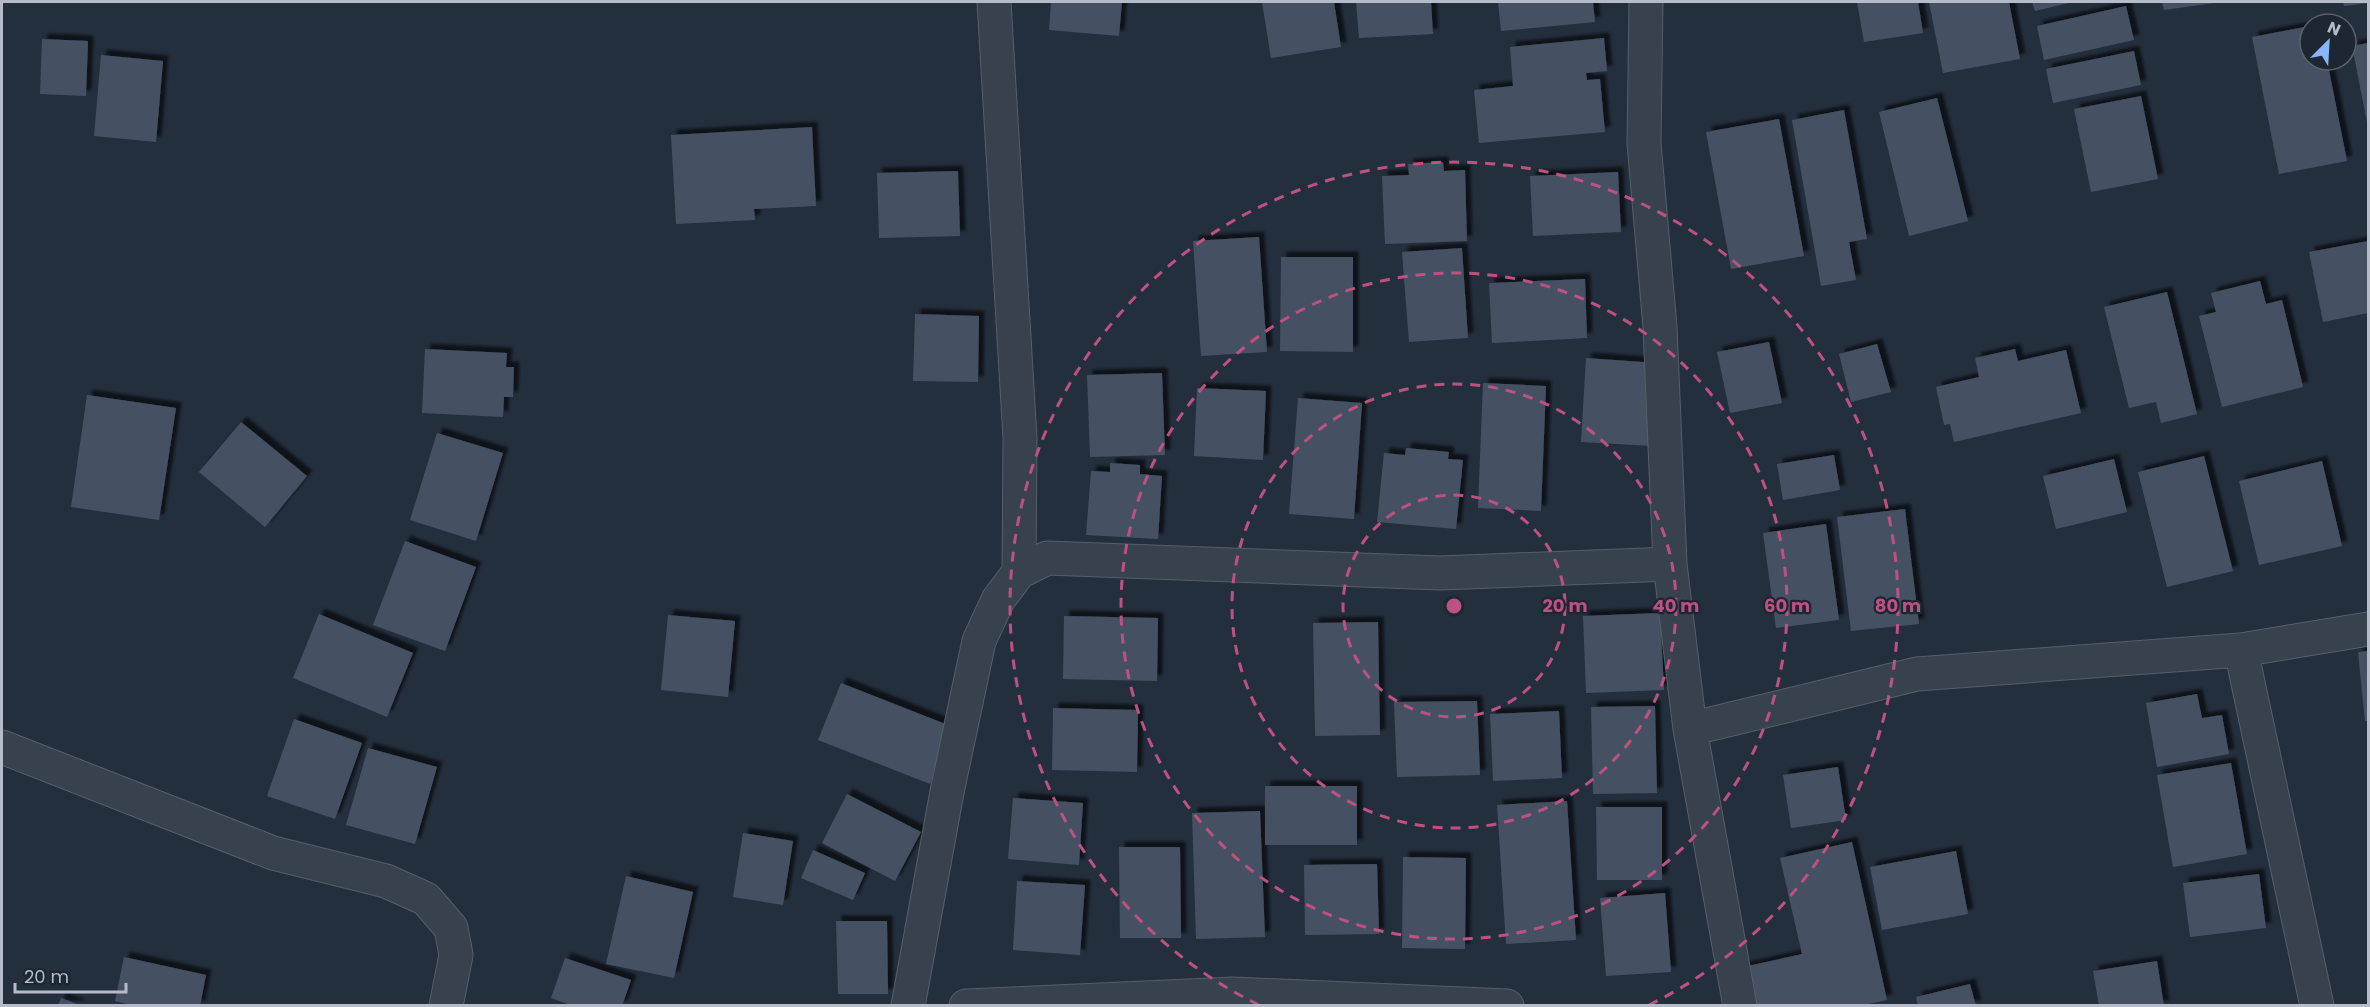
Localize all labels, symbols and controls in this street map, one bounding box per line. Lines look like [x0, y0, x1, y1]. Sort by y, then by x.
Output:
north arrow [2298, 12, 2358, 72]
text: N [2324, 16, 2344, 42]
text: 20 m [1543, 593, 1587, 618]
text: 40 m [1653, 593, 1699, 618]
text: 60 m [1764, 593, 1810, 618]
text: 80 m [1875, 593, 1921, 618]
centre of rings [1444, 596, 1464, 616]
scale bar [15, 956, 126, 994]
text: 20 m [24, 964, 69, 989]

